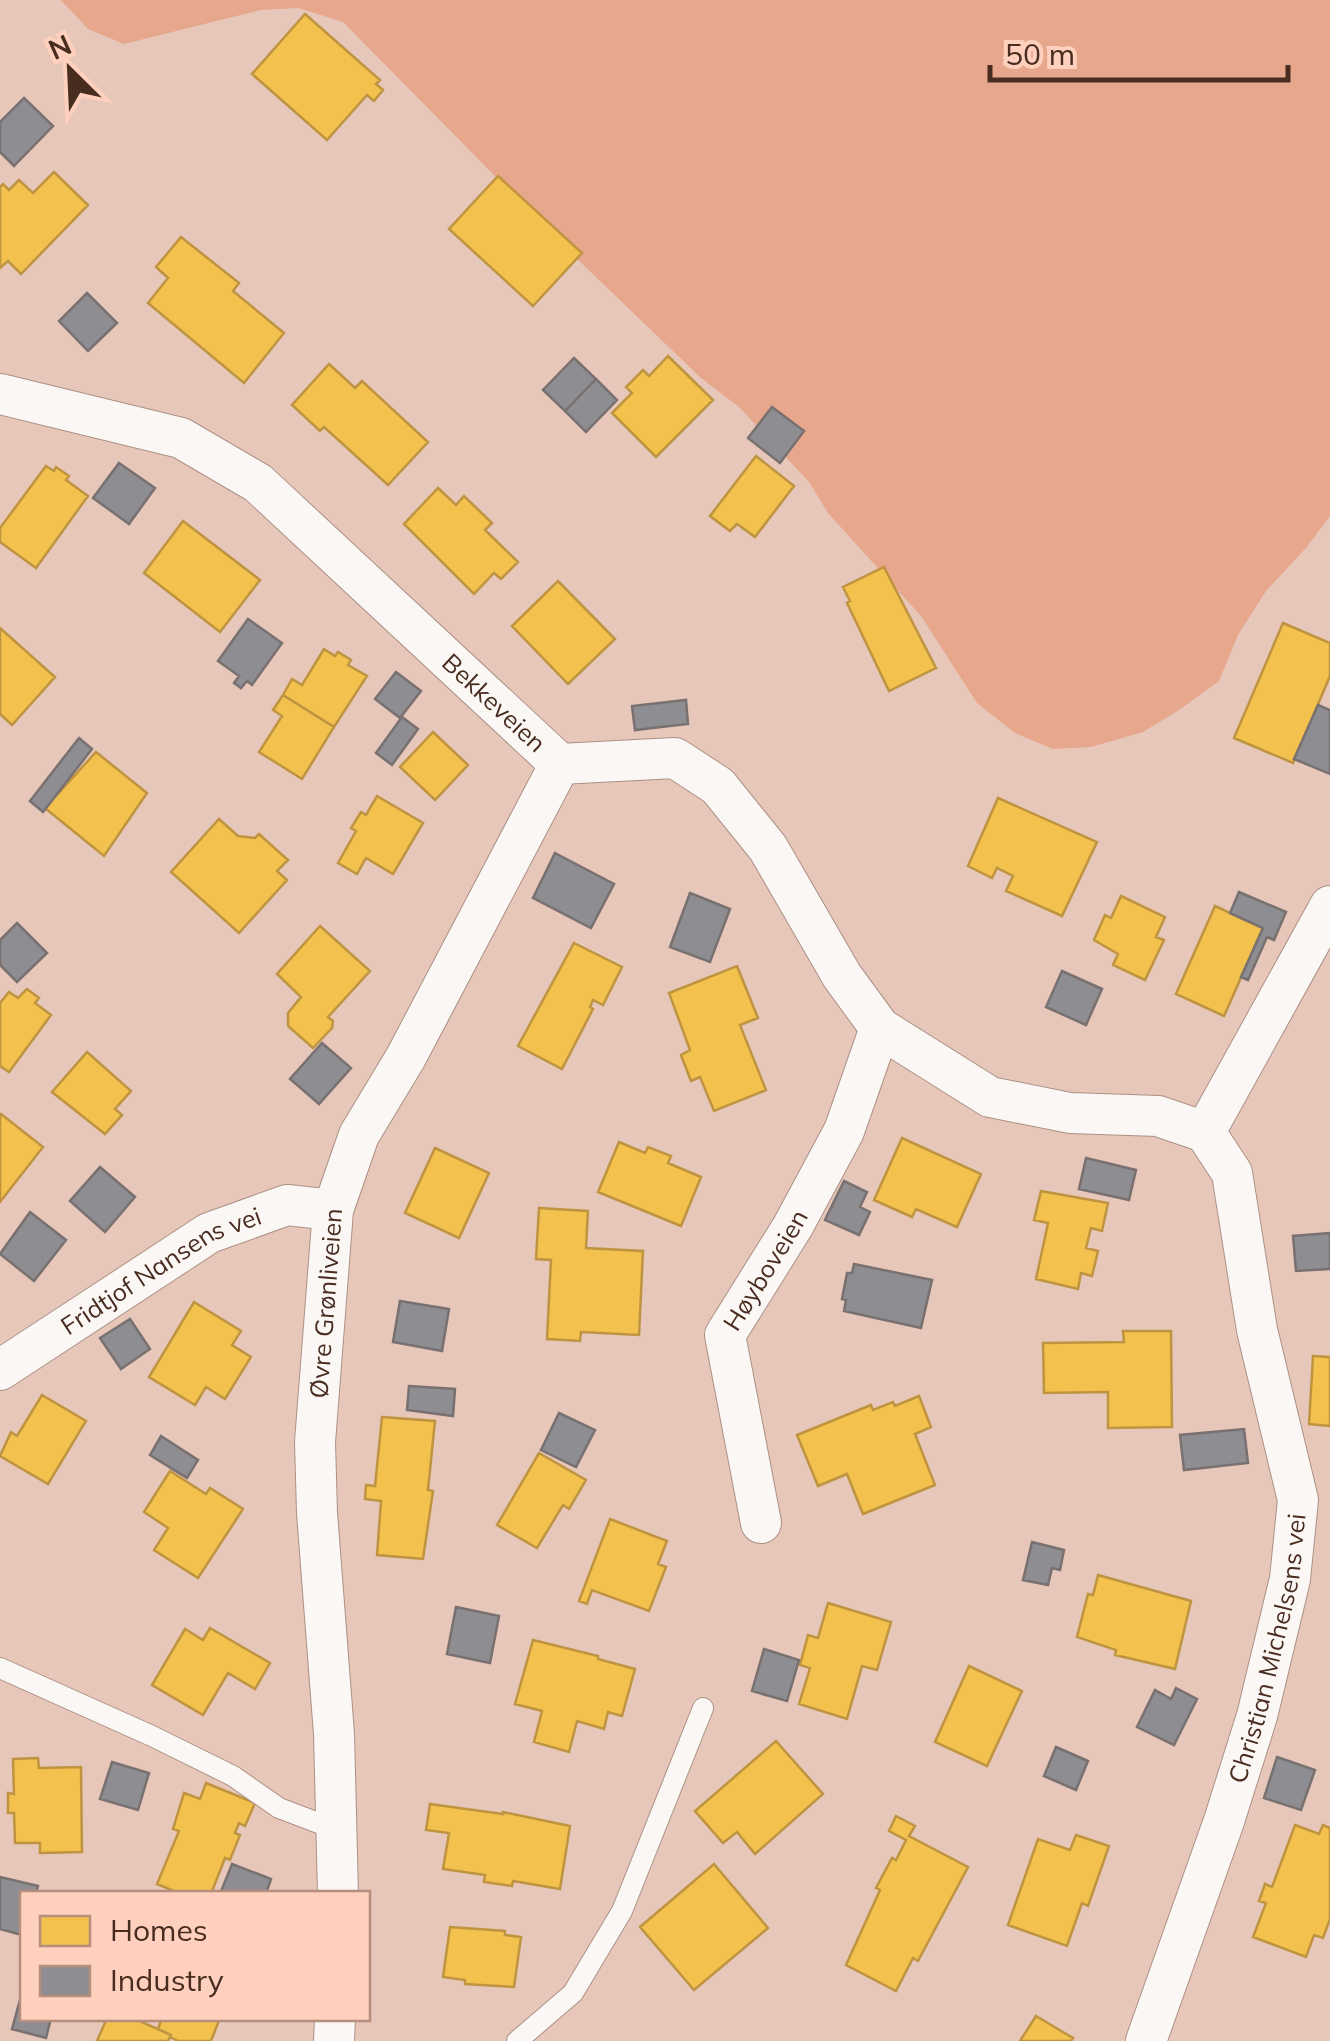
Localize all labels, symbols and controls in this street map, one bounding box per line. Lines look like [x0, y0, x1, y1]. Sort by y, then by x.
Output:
north arrow [20, 20, 120, 120]
scale bar [990, 20, 1288, 82]
text: N [43, 26, 76, 67]
text: 50 m [1005, 35, 1075, 73]
street label: Bekkeveien [436, 647, 553, 758]
street label: Fridtjof Nansens vei [55, 1200, 265, 1341]
street label: Høyboveien [716, 1204, 814, 1336]
street label: Øvre Grønliveien [302, 1207, 348, 1399]
street label: Christian Michelsens vei [1221, 1512, 1312, 1787]
legend [20, 1891, 370, 2021]
text: Homes [110, 1911, 208, 1949]
text: Industry [110, 1961, 224, 1999]

